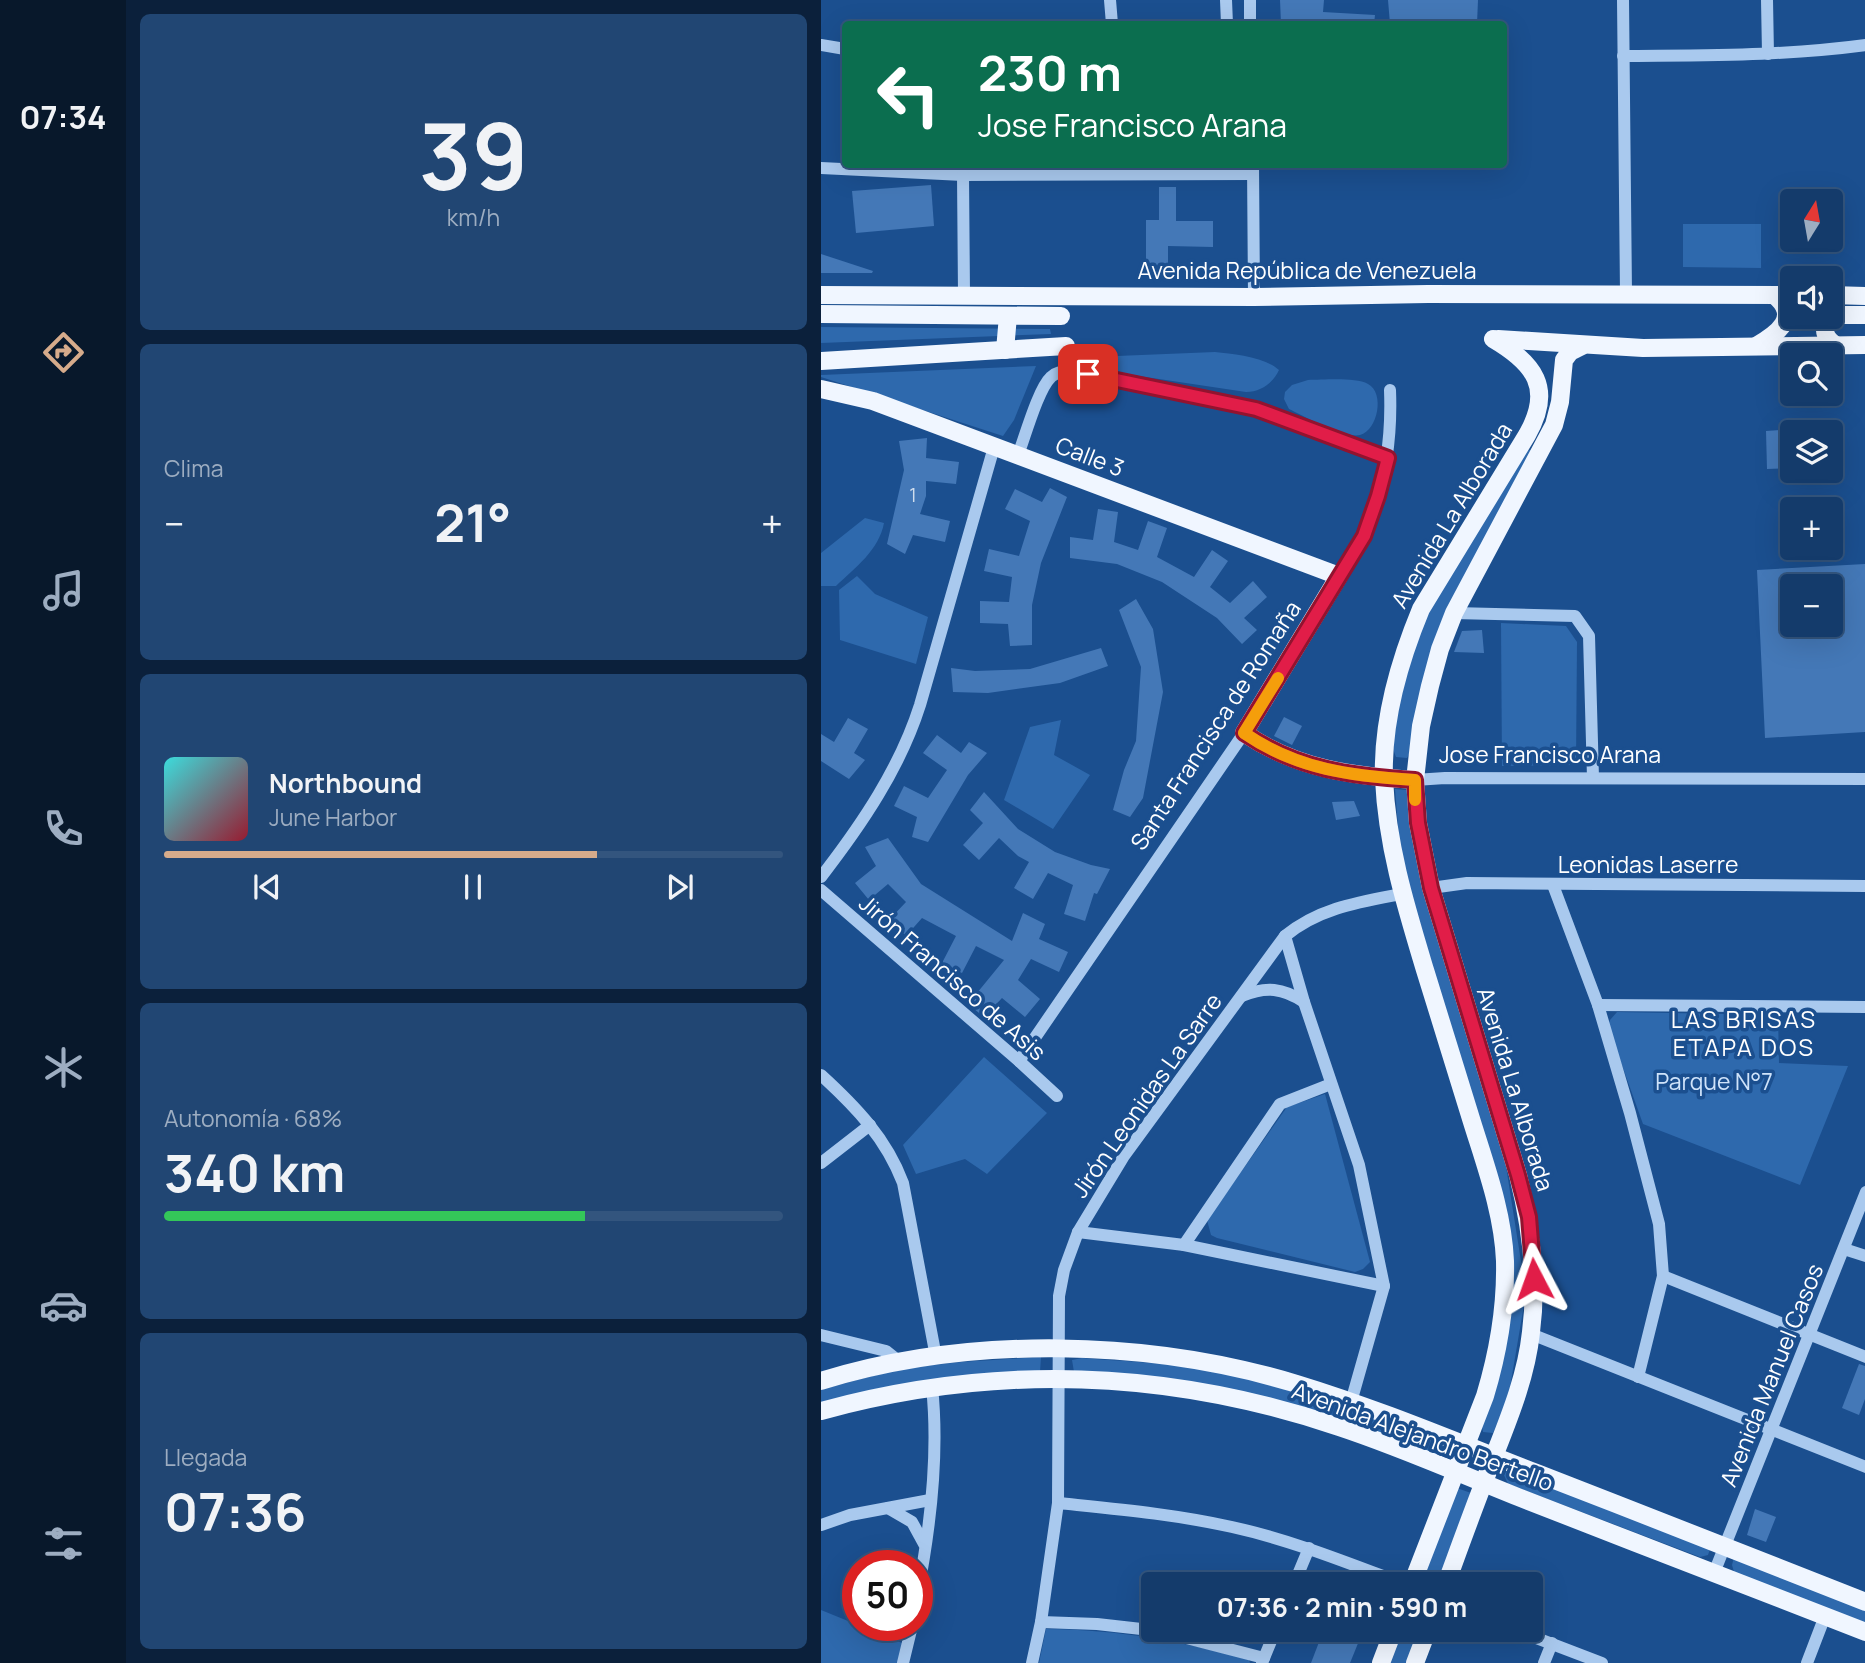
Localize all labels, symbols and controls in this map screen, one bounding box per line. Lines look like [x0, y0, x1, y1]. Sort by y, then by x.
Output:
text: 230 m [978, 39, 1122, 106]
icon: left [863, 49, 954, 140]
text: 39 [419, 93, 528, 217]
text: 07:34 [19, 95, 107, 139]
text: Jose Francisco Arana [978, 103, 1287, 147]
north arrow [1780, 189, 1843, 252]
map controls [1780, 189, 1843, 637]
text: km/h [447, 201, 500, 233]
street label: Avenida República de Venezuela [1137, 254, 1477, 286]
button: sound [1780, 266, 1843, 329]
icon: directions [39, 328, 88, 377]
button: search [1780, 343, 1843, 406]
pin [1058, 344, 1118, 404]
icon: arrive [1069, 355, 1107, 393]
street label: Avenida La Alborada [1383, 416, 1519, 614]
button: layers [1780, 420, 1843, 483]
street label: Calle 3 [1051, 428, 1129, 484]
text: Clima [164, 452, 223, 484]
house number: 1 [909, 482, 917, 508]
text: 21° [434, 487, 511, 558]
text: − [164, 497, 185, 549]
text: + [761, 497, 783, 549]
button: + [1780, 497, 1843, 560]
icon: music [39, 566, 88, 615]
button: − [1780, 574, 1843, 637]
street label: Santa Francisca de Romaña [1122, 594, 1308, 856]
street label: Jose Francisco Arana [1439, 738, 1661, 770]
text: Northbound [269, 765, 422, 801]
text: June Harbor [269, 801, 397, 833]
icon: phone [39, 804, 88, 853]
street label: Leonidas Laserre [1558, 848, 1738, 880]
icon: previous [248, 868, 286, 906]
icon: pause [454, 868, 492, 906]
icon: next [661, 868, 699, 906]
street label: Jirón Francisco de Asis [853, 887, 1053, 1067]
street label: Avenida La Alborada [1470, 983, 1562, 1195]
street label: Jirón Leonidas La Sarre [1063, 986, 1229, 1204]
district label: LAS BRISAS ETAPA DOS [1671, 1002, 1817, 1063]
icon: climate [39, 1043, 88, 1092]
park label: Parque N°7 [1655, 1065, 1773, 1097]
text: Autonomía · 68% [164, 1102, 342, 1134]
text: 340 km [164, 1137, 345, 1208]
position arrow [1497, 1242, 1571, 1316]
street label: Avenida Manuel Casos [1712, 1259, 1830, 1491]
icon: car [39, 1281, 88, 1330]
street label: Avenida Alejandro Bertello [1288, 1374, 1558, 1498]
text: Llegada [164, 1441, 247, 1473]
text: 07:36 [164, 1476, 306, 1547]
icon: filters [39, 1519, 88, 1568]
speed limit sign: 50 [842, 1550, 933, 1641]
text: 07:36 · 2 min · 590 m [1217, 1589, 1467, 1625]

